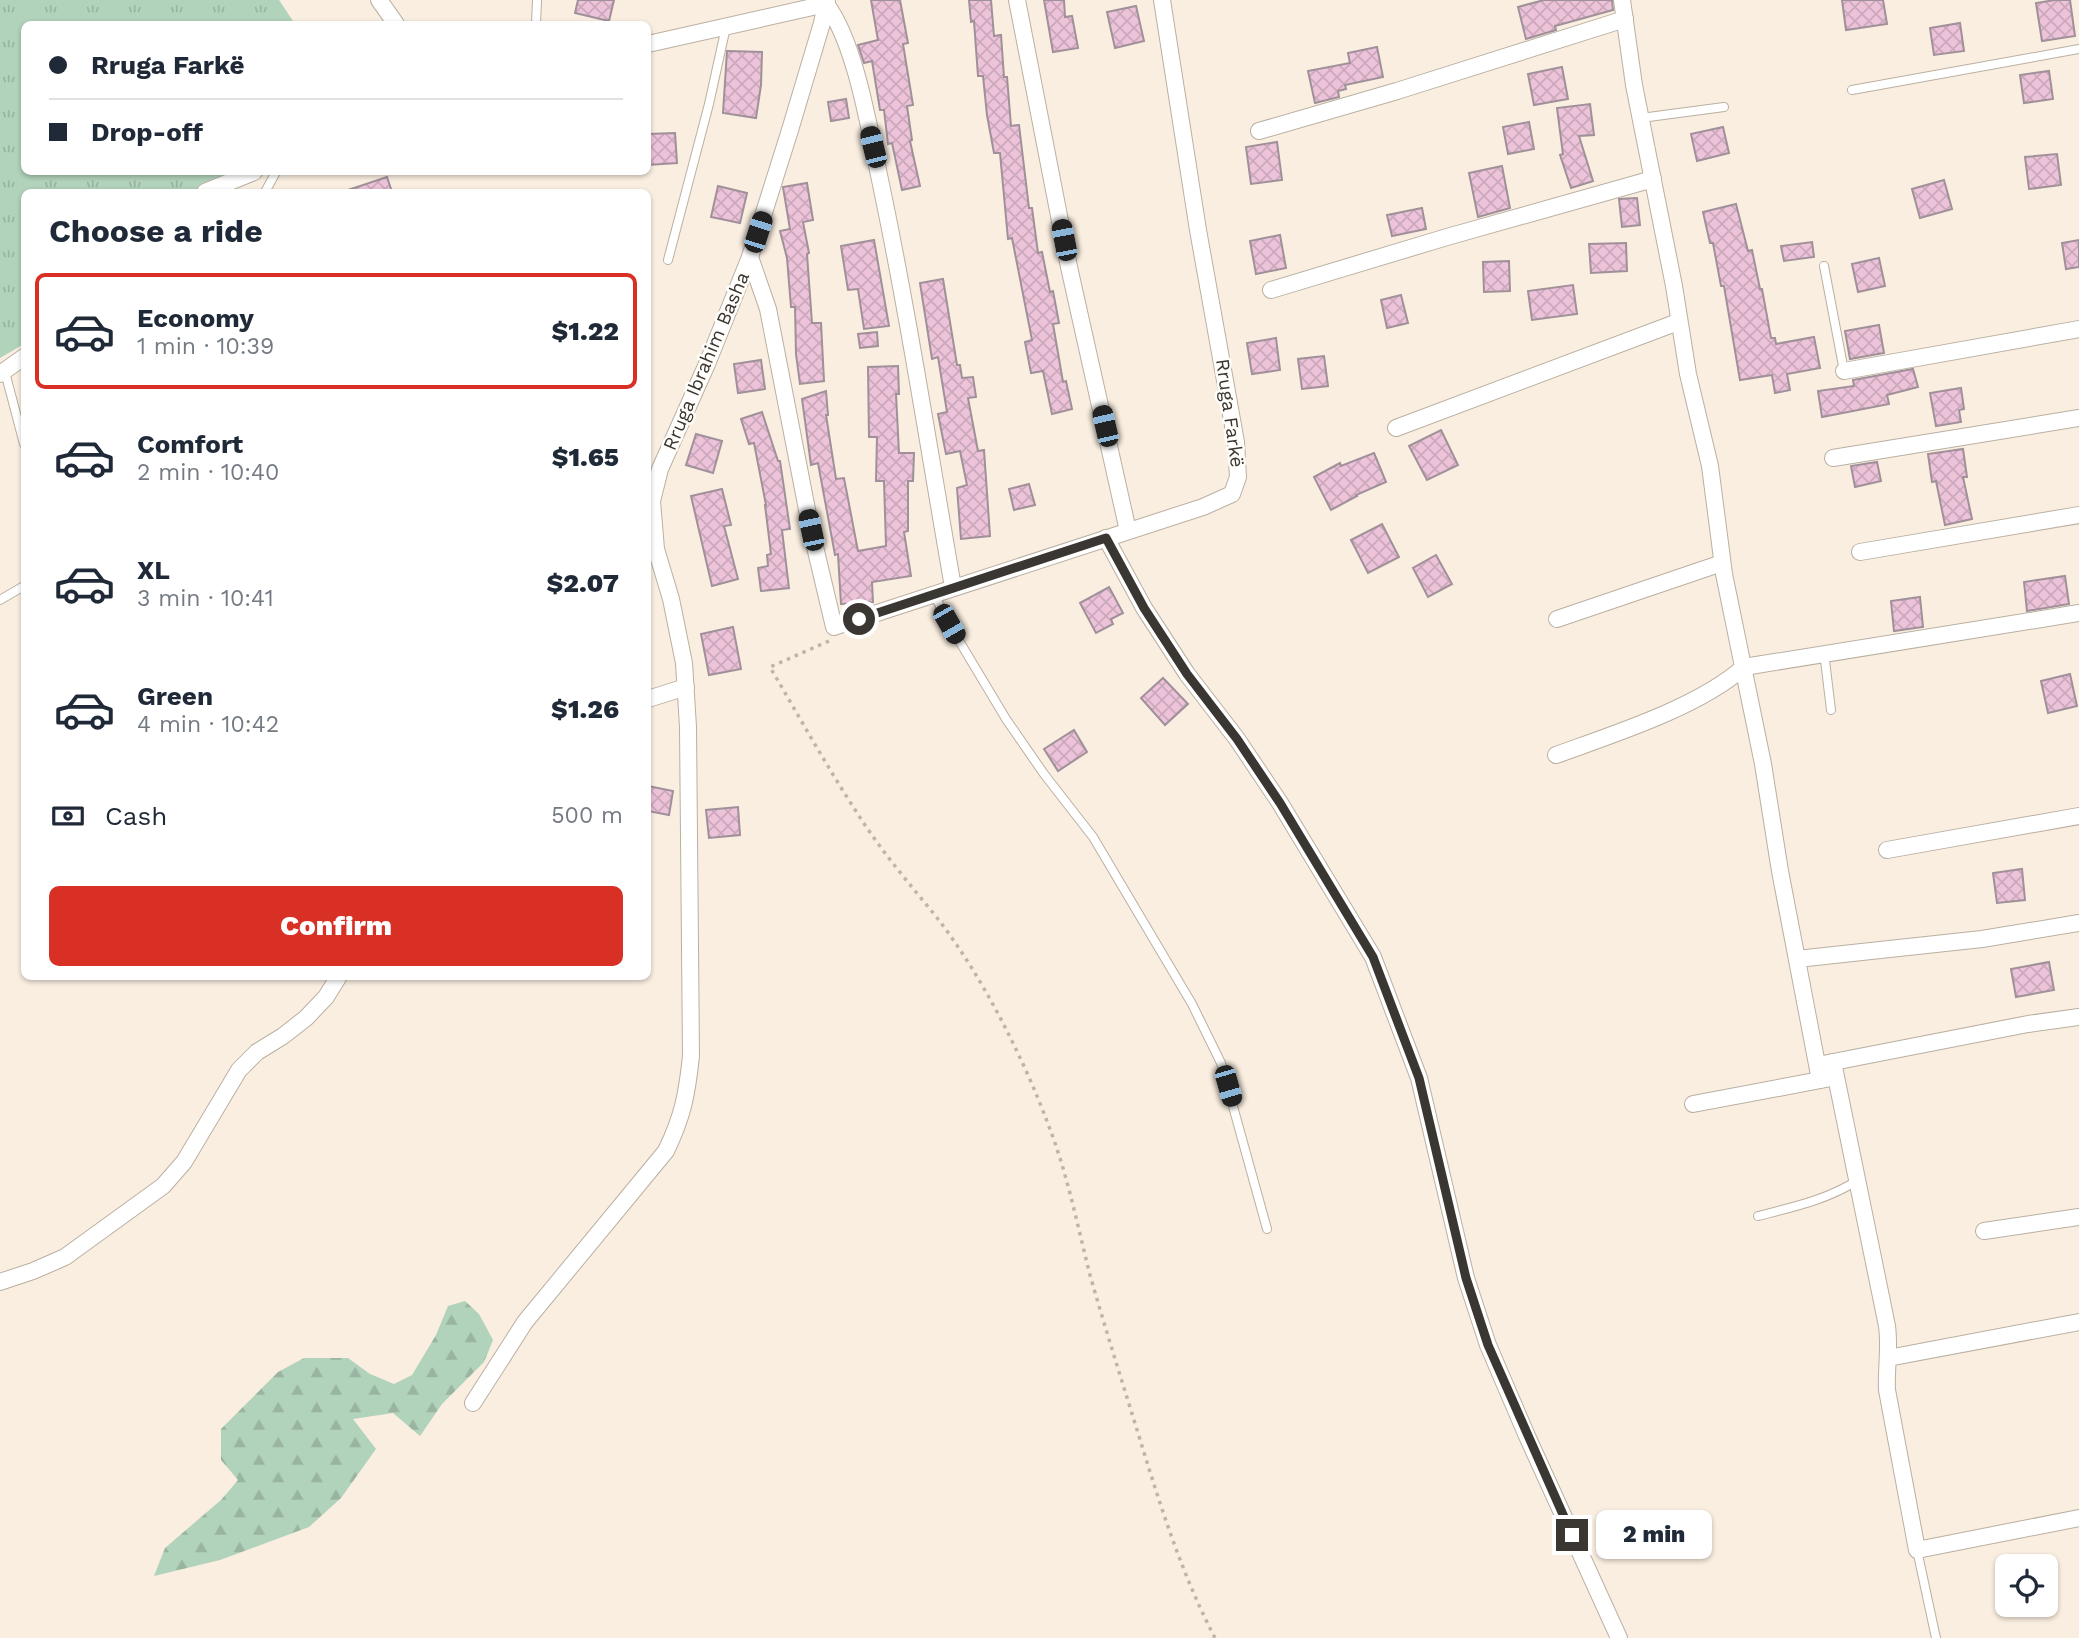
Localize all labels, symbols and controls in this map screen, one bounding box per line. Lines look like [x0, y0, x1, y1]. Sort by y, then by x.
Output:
text: Rruga Farkë [91, 50, 244, 80]
text: Drop-off [91, 117, 203, 147]
car [858, 124, 889, 170]
car [742, 209, 775, 255]
text: Choose a ride [49, 212, 263, 250]
car [1050, 217, 1079, 263]
street label: Rruga Ibrahim Basha [658, 268, 754, 454]
icon: car [53, 300, 116, 363]
text: Economy [137, 303, 254, 333]
text: $1.22 [552, 316, 619, 346]
text: 1 min · 10:39 [137, 333, 274, 360]
street label: Rruga Farkë [1211, 357, 1249, 469]
car [1091, 403, 1120, 449]
icon: car [53, 426, 116, 489]
text: Comfort [137, 429, 243, 459]
text: $1.65 [552, 442, 619, 472]
text: 2 min · 10:40 [137, 459, 279, 486]
car [797, 507, 826, 553]
icon: car [53, 552, 116, 615]
text: XL [137, 555, 170, 585]
text: $2.07 [546, 568, 619, 598]
text: 3 min · 10:41 [137, 585, 274, 612]
car [930, 601, 969, 647]
route start [843, 603, 875, 635]
icon: car [53, 678, 116, 741]
text: Green [137, 681, 213, 711]
text: $1.26 [551, 694, 619, 724]
text: 4 min · 10:42 [137, 711, 279, 738]
icon: cash [49, 797, 87, 835]
text: Cash [105, 801, 167, 831]
text: 500 m [551, 802, 623, 829]
button: Confirm [49, 886, 623, 966]
car [1213, 1063, 1244, 1109]
callout: 2 min [1596, 1510, 1712, 1560]
route end [1556, 1519, 1588, 1551]
text: 2 min [1623, 1521, 1685, 1548]
map controls [1995, 1554, 2058, 1617]
button: locate [1995, 1554, 2058, 1617]

